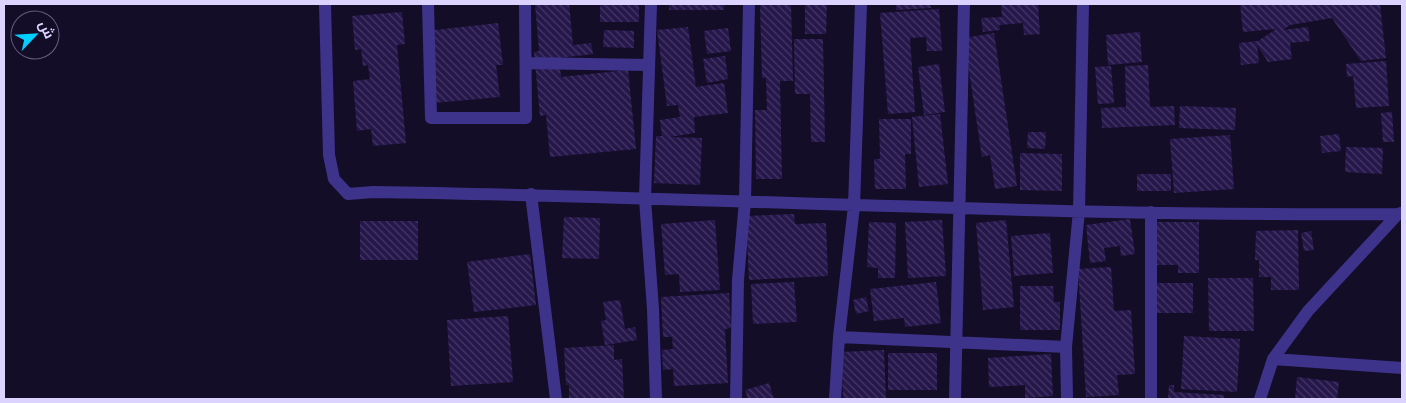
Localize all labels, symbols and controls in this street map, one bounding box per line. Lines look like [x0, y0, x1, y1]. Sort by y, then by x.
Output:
north arrow [10, 10, 60, 60]
text: ش [35, 18, 59, 41]

